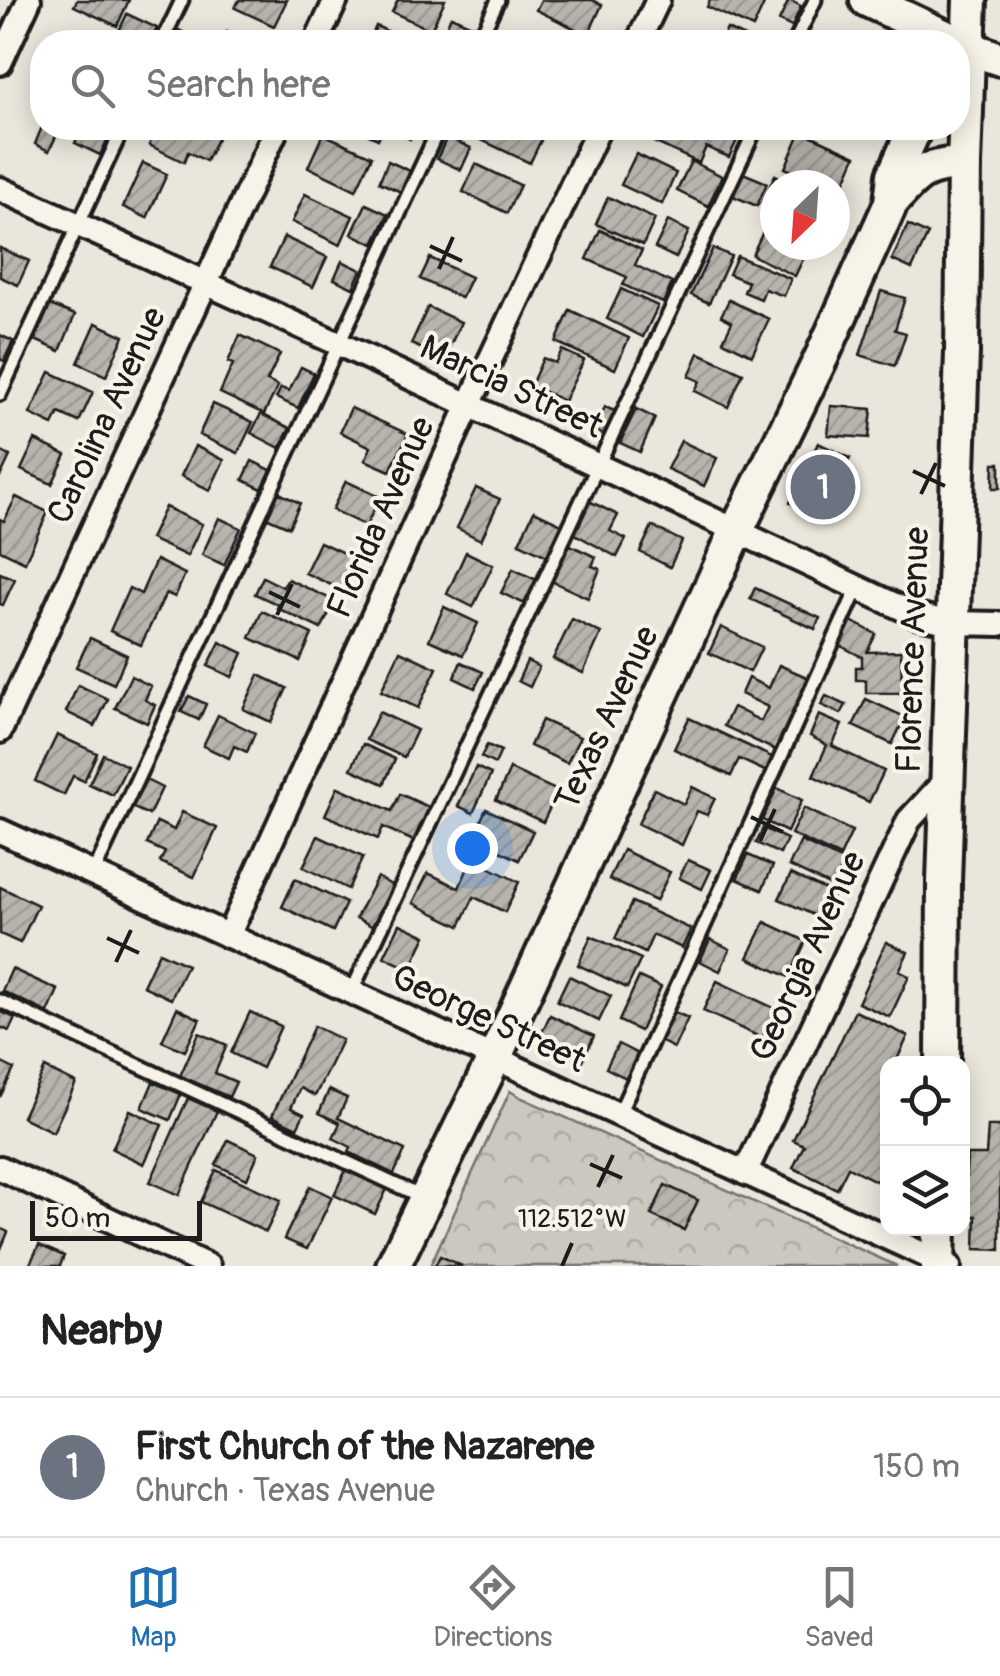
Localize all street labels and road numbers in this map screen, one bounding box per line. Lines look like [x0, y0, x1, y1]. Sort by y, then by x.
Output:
street label: Carolina Avenue [38, 300, 176, 531]
street label: Marcia Street [413, 325, 611, 449]
street label: Florida Avenue [317, 410, 445, 625]
street label: Florence Avenue [887, 526, 939, 774]
street label: Texas Avenue [545, 619, 669, 818]
street label: Georgia Avenue [740, 844, 876, 1069]
street label: George Street [385, 955, 593, 1083]

